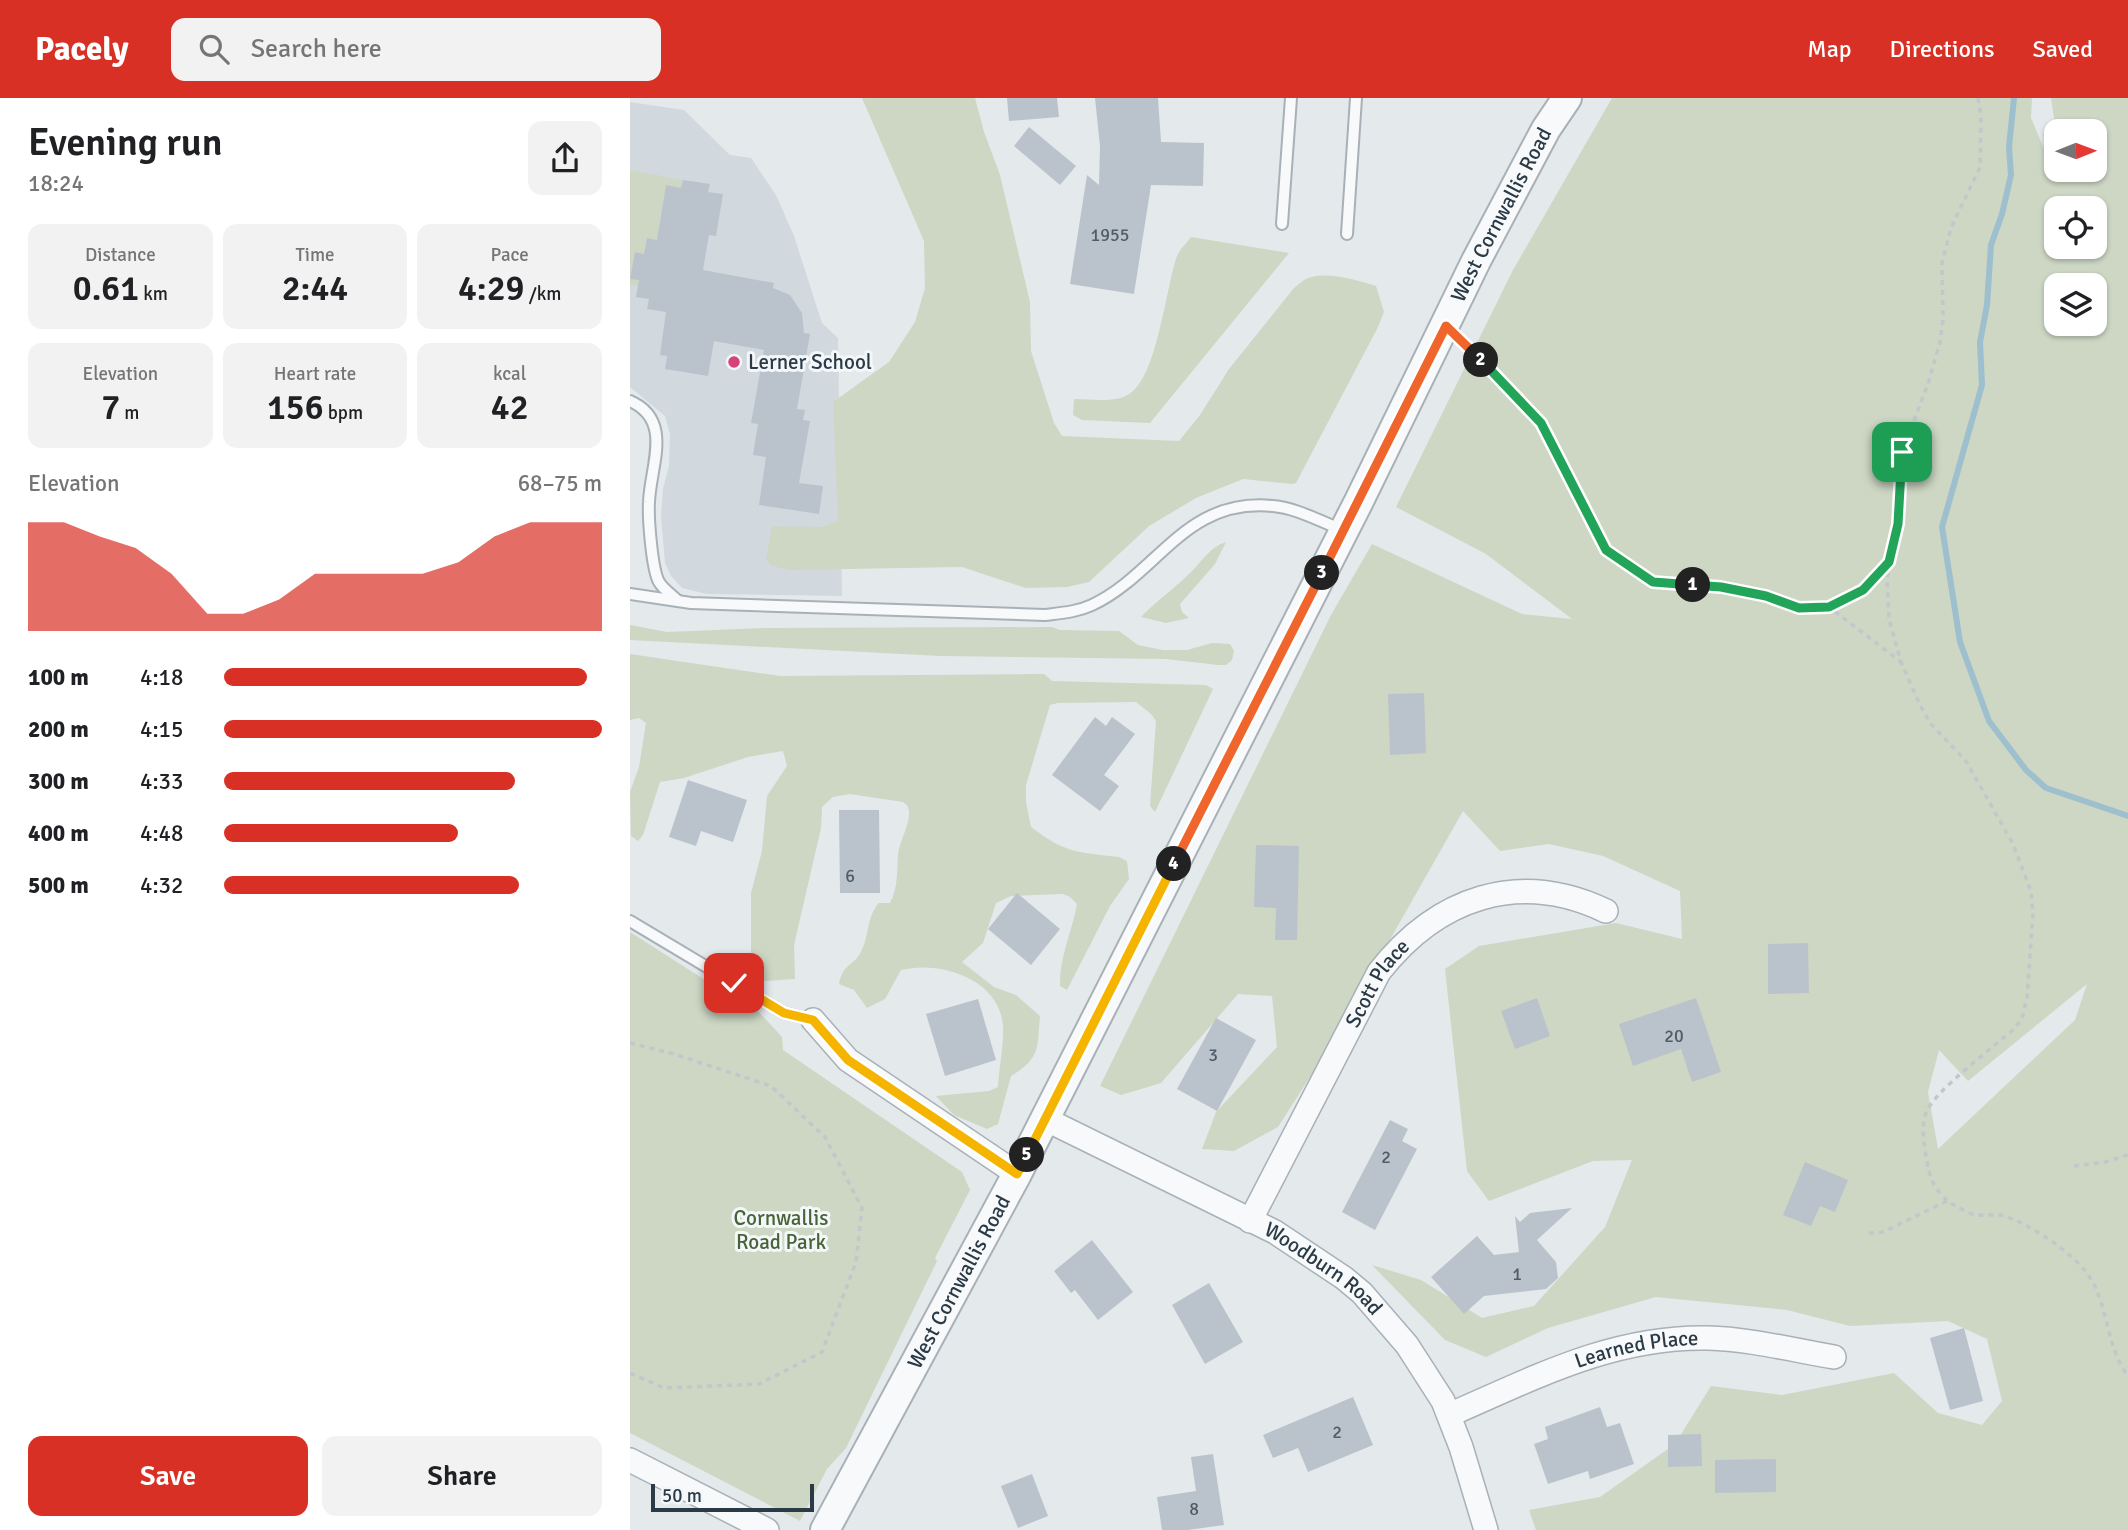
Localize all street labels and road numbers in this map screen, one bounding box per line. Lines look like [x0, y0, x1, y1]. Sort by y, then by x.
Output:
street label: West Cornwallis Road [1445, 123, 1557, 306]
street label: Scott Place [1340, 933, 1415, 1032]
street label: West Cornwallis Road [902, 1191, 1016, 1373]
street label: Woodburn Road [1260, 1216, 1388, 1320]
street label: Learned Place [1571, 1325, 1699, 1374]

